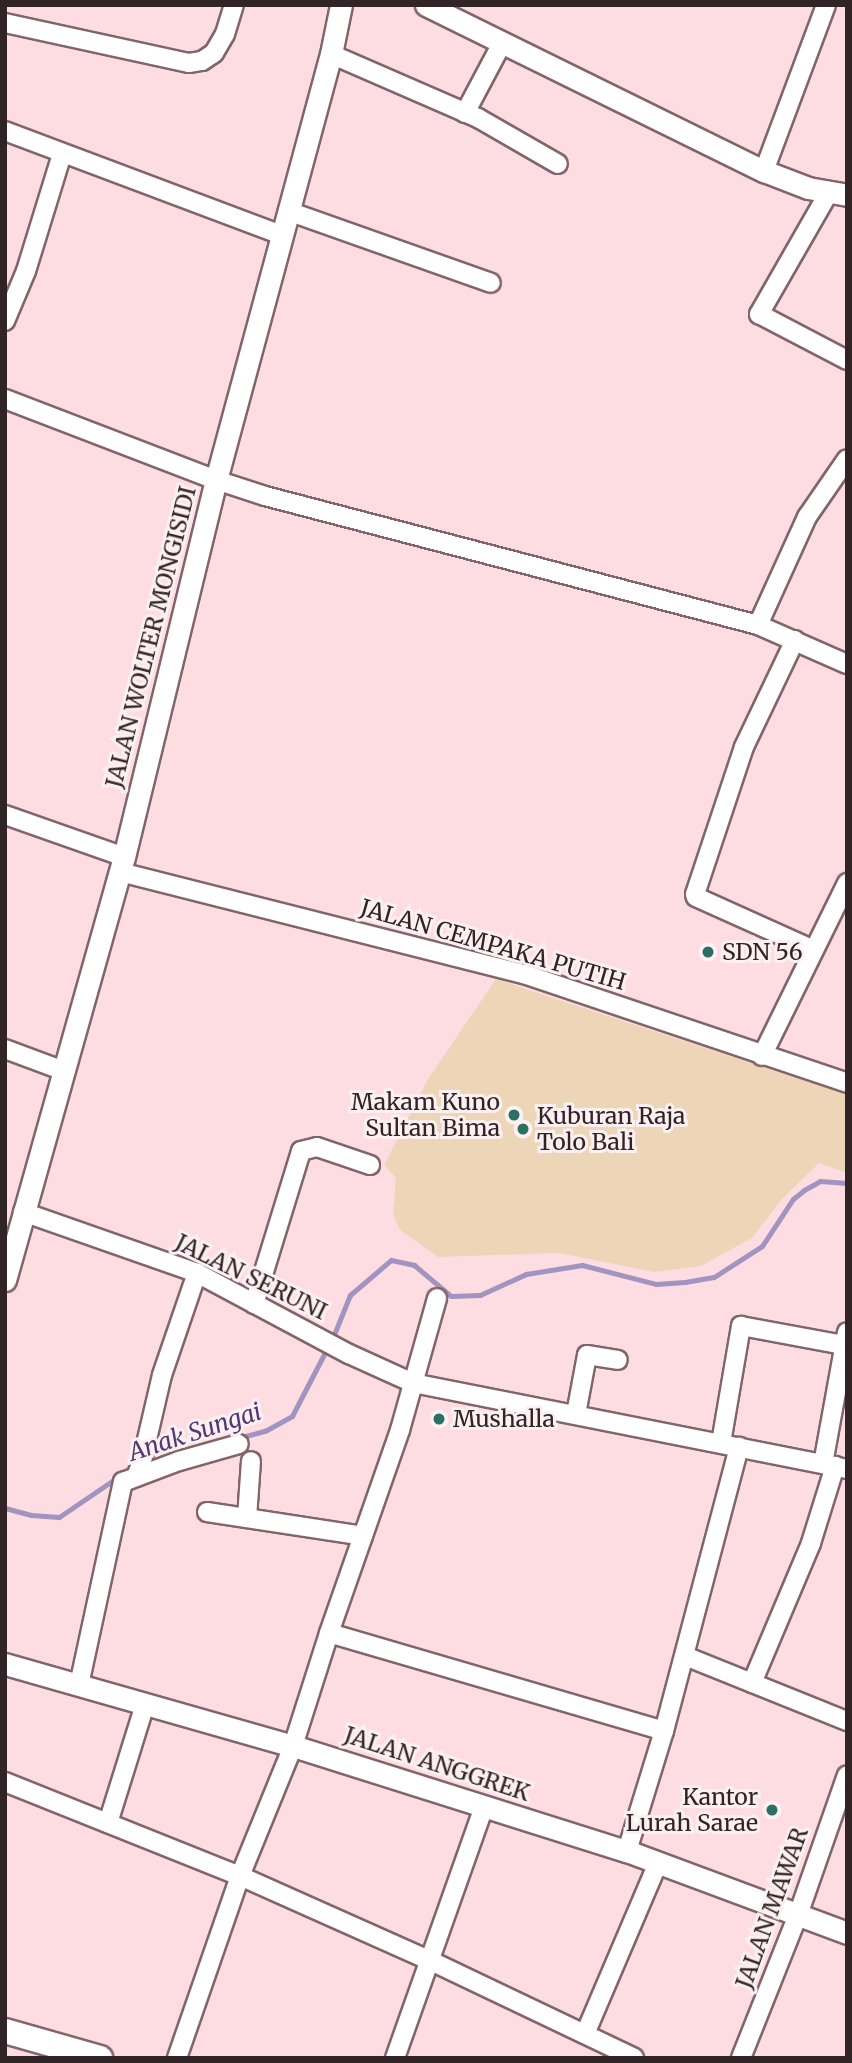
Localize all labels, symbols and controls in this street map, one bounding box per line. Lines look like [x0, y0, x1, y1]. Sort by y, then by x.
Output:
street label: JALAN WOLTER MONGISIDI [100, 483, 202, 791]
street label: JALAN CEMPAKA PUTIH [357, 894, 629, 996]
place label: SDN 56 [722, 938, 803, 966]
marker: SDN 56 [700, 944, 716, 960]
place label: Makam Kuno Sultan Bima [351, 1088, 500, 1142]
place label: Kuburan Raja Tolo Bali [537, 1102, 685, 1156]
marker: Makam Kuno Sultan Bima [506, 1107, 522, 1123]
marker: Kuburan Raja Tolo Bali [515, 1121, 531, 1137]
street label: JALAN SERUNI [171, 1228, 331, 1326]
water label: Anak Sungai [125, 1397, 265, 1467]
place label: Mushalla [453, 1405, 555, 1433]
marker: Mushalla [431, 1411, 447, 1427]
street label: JALAN ANGGREK [341, 1721, 533, 1807]
place label: Kantor Lurah Sarae [626, 1783, 758, 1837]
marker: Kantor Lurah Sarae [764, 1802, 780, 1818]
street label: JALAN MAWAR [730, 1824, 814, 1992]

